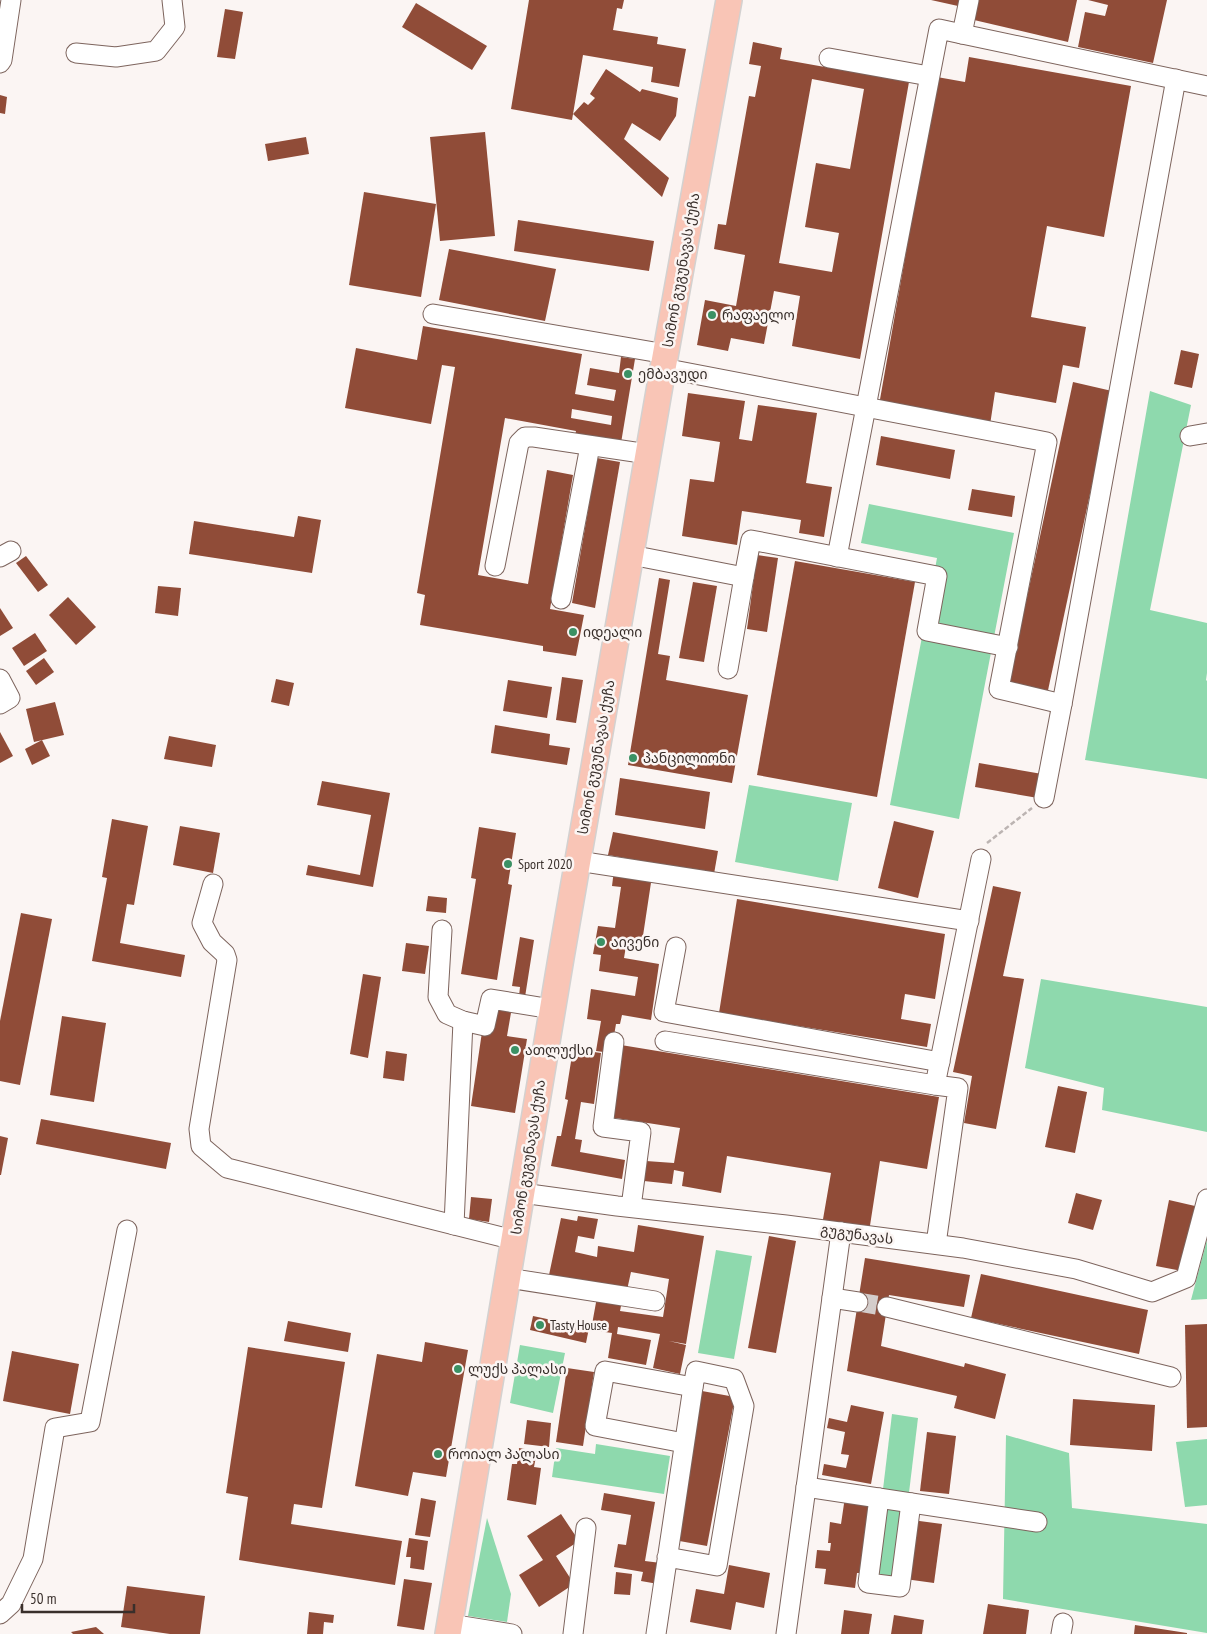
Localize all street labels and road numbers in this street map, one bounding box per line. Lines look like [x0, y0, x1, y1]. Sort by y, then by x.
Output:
street label: სიმონ გუგუნავას ქუჩა [659, 191, 703, 349]
street label: სიმონ გუგუნავას ქუჩა [574, 678, 618, 836]
street label: სიმონ გუგუნავას ქუჩა [507, 1078, 549, 1236]
street label: გუგუნავას [819, 1220, 895, 1248]

